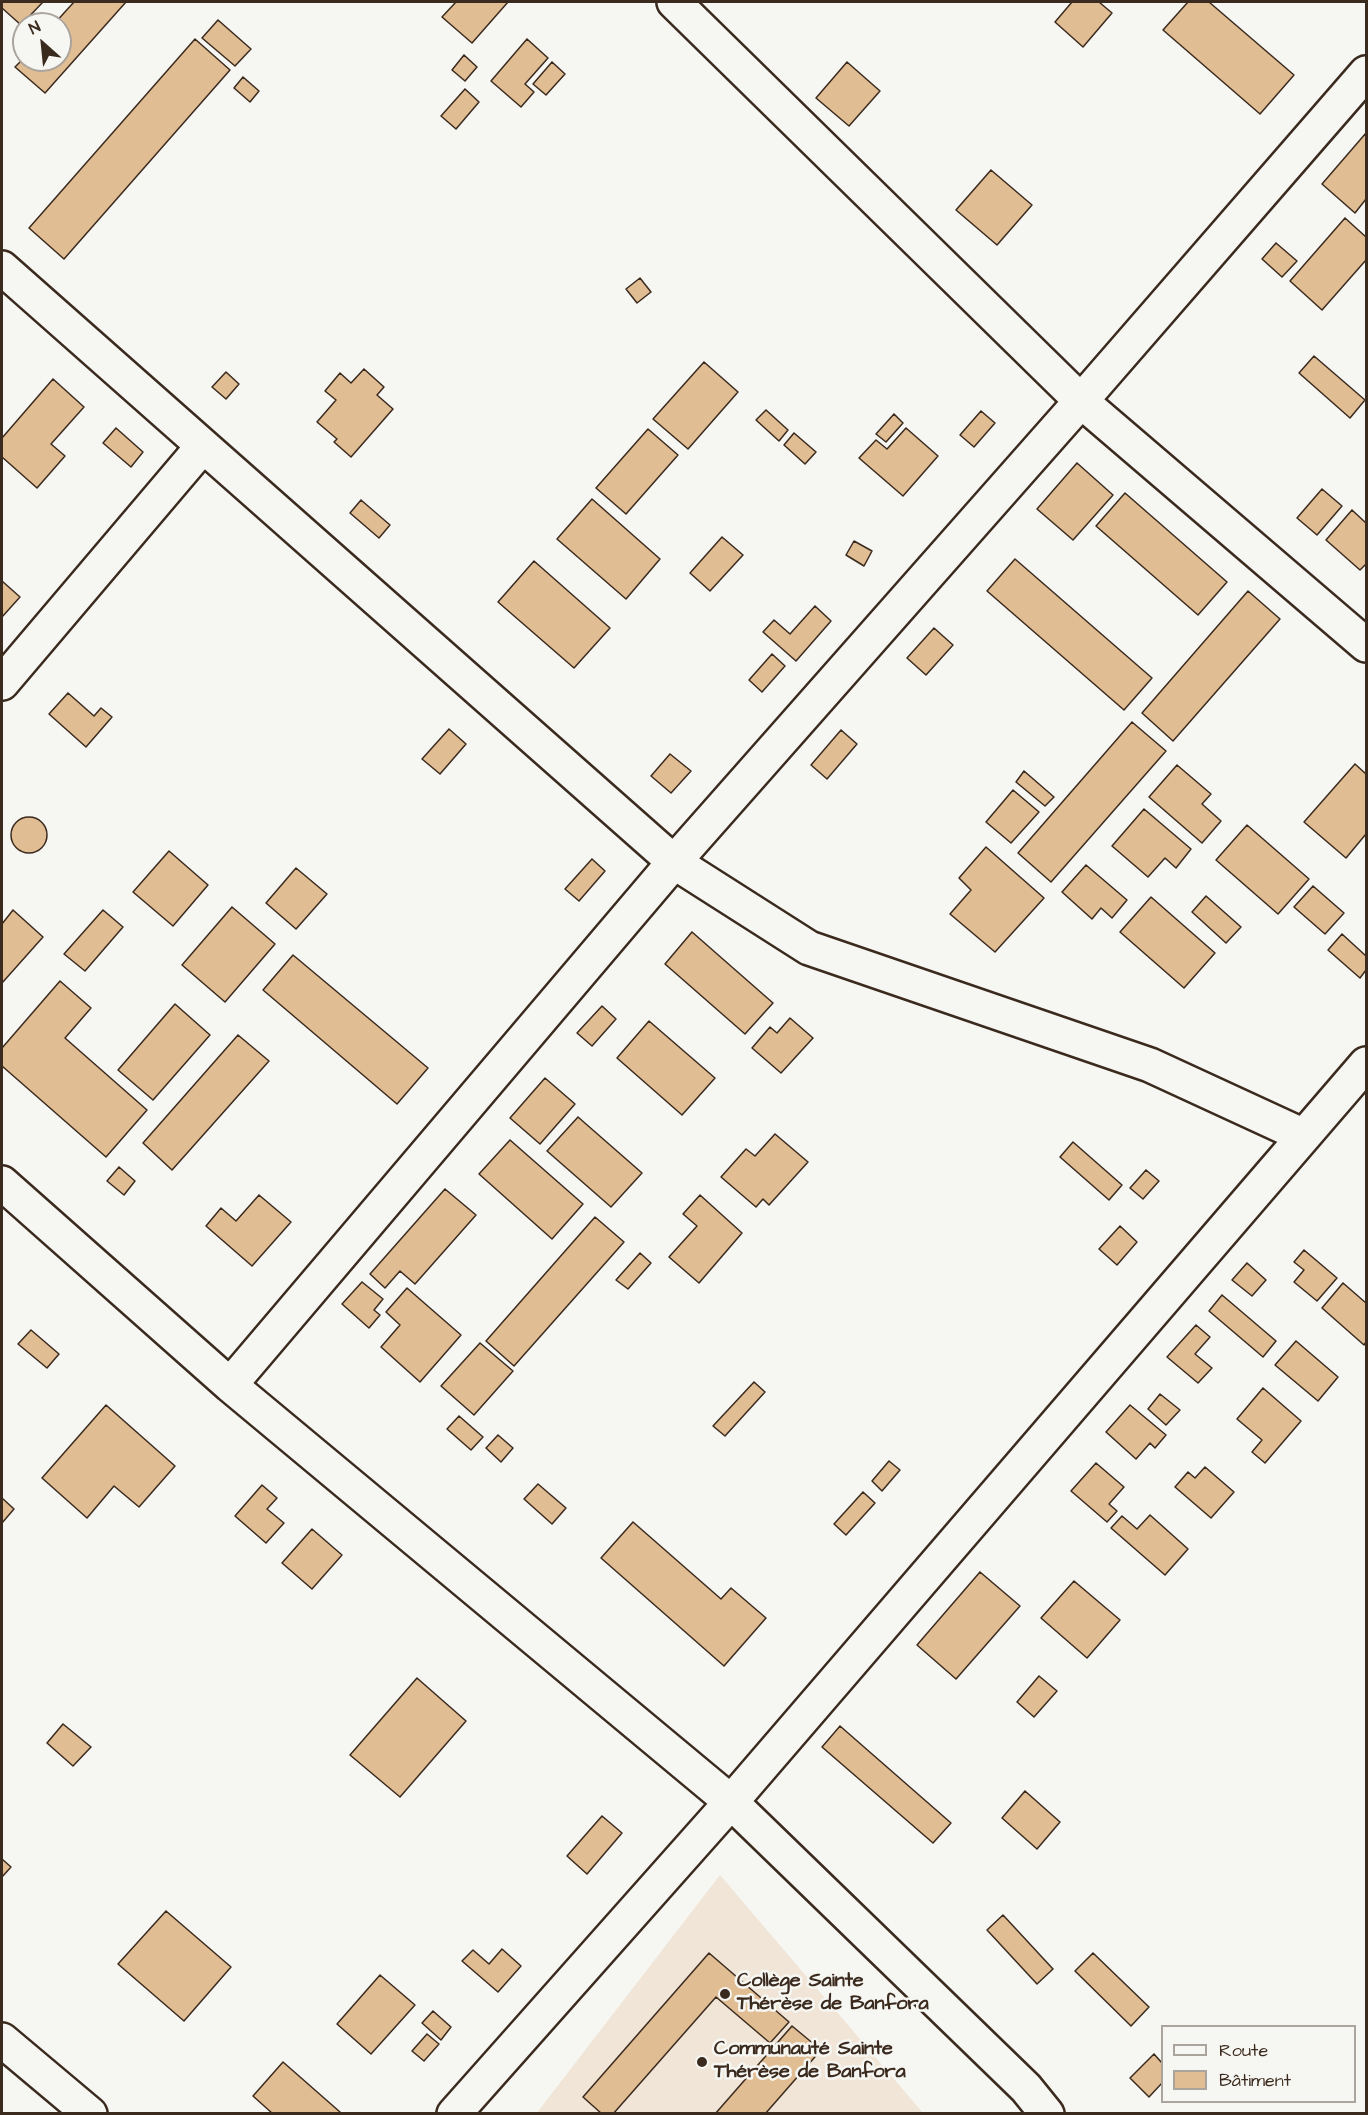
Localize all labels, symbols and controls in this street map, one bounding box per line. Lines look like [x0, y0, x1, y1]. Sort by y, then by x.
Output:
north arrow [12, 12, 72, 72]
text: N [25, 16, 44, 40]
place label: Collège Sainte Thérèse de Banfora [737, 1970, 929, 2017]
marker: Collège Sainte Thérèse de Banfora [718, 1987, 732, 2001]
legend [1161, 2025, 1356, 2103]
place label: Communauté Sainte Thérèse de Banfora [714, 2038, 906, 2085]
text: Route [1219, 2038, 1268, 2063]
marker: Communauté Sainte Thérèse de Banfora [695, 2055, 709, 2069]
text: Bâtiment [1219, 2068, 1291, 2093]

